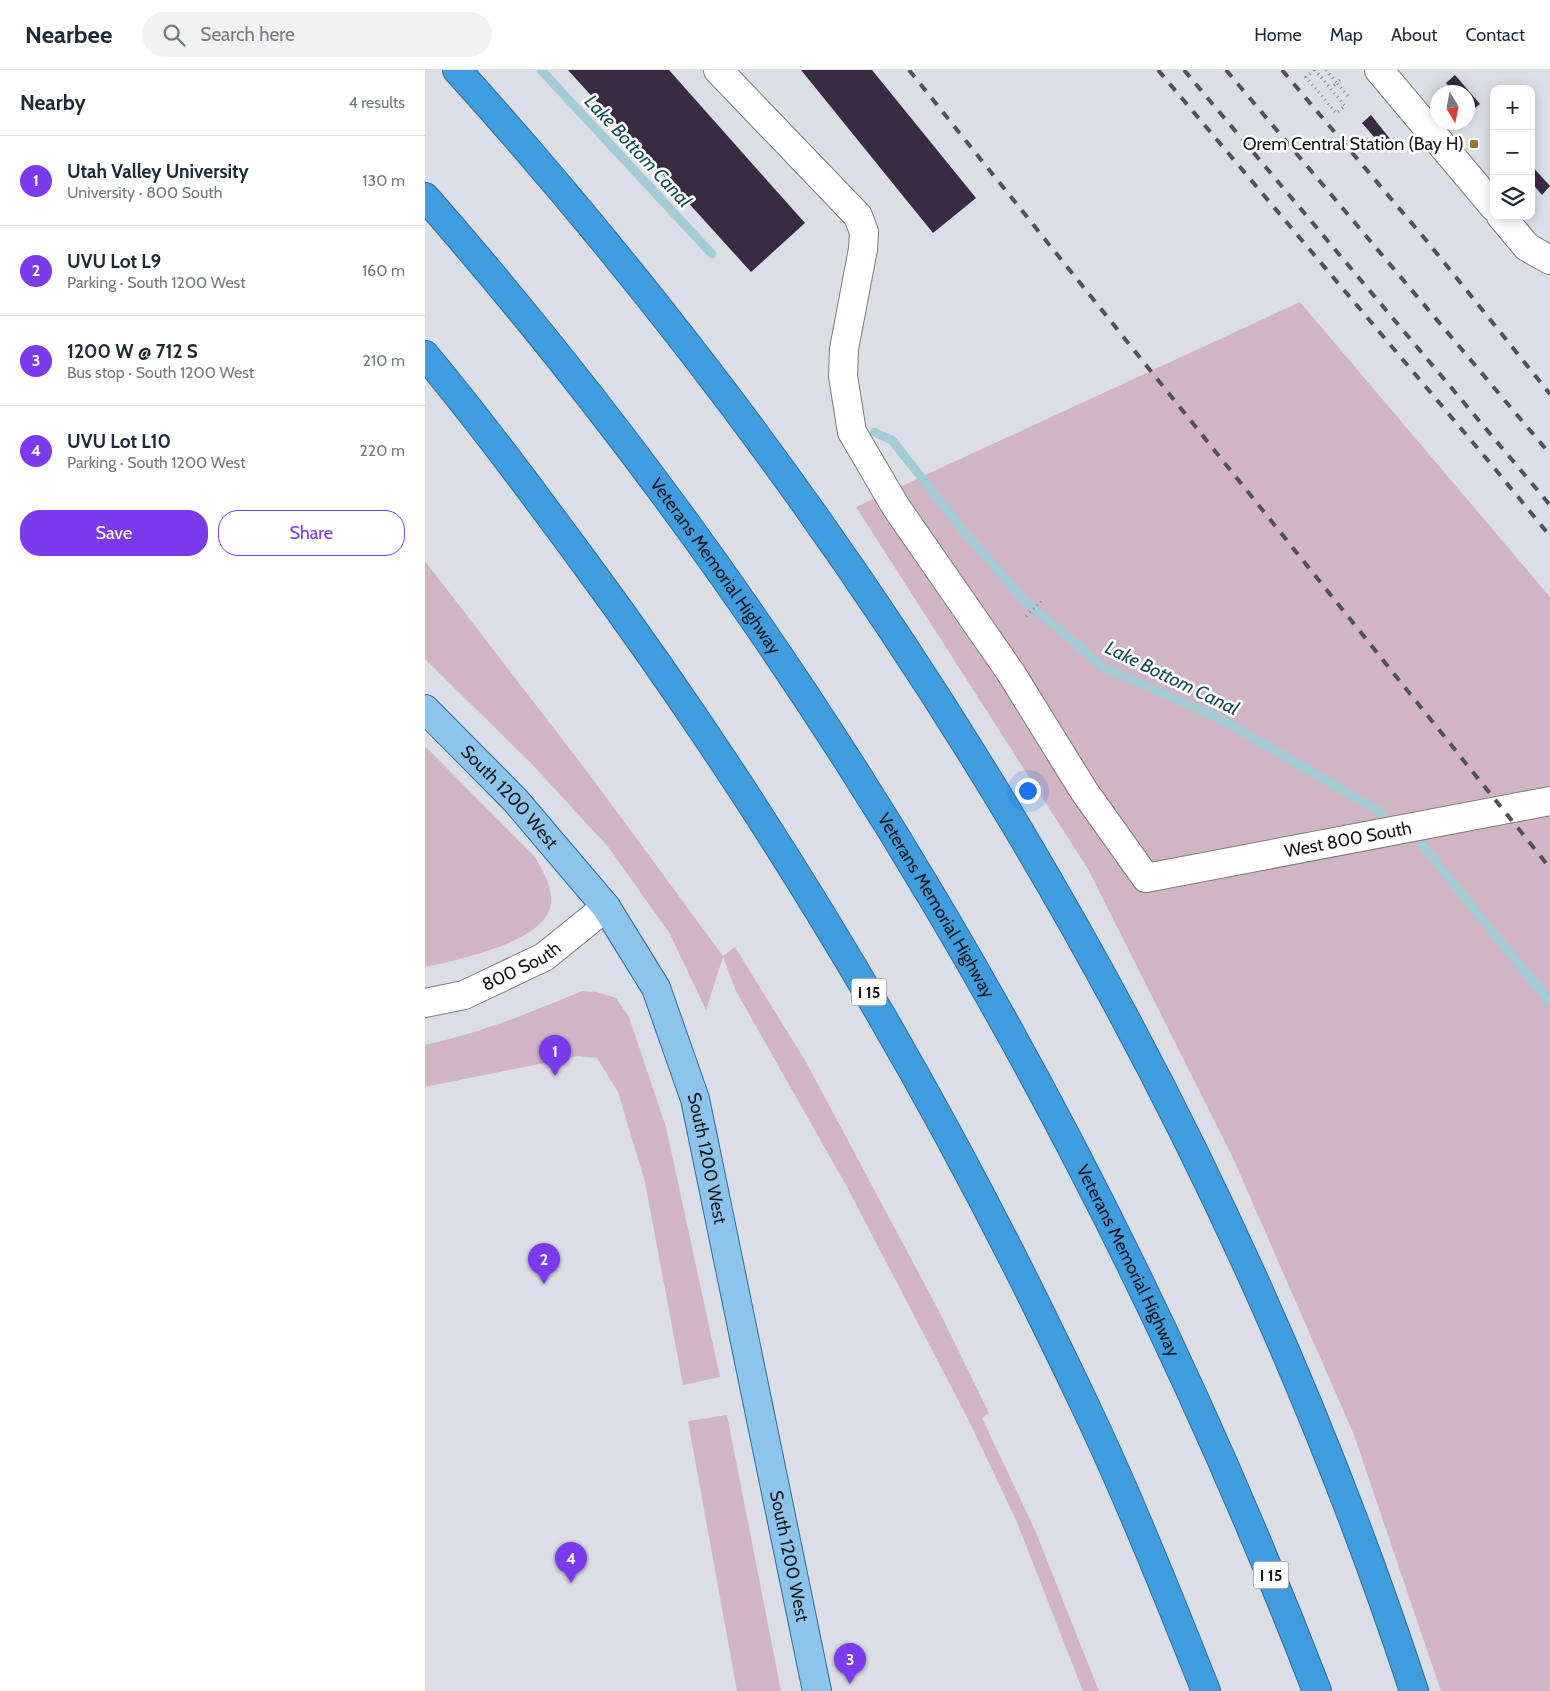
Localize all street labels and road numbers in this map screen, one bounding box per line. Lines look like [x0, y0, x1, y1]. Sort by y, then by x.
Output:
street label: Veterans Memorial Highway [645, 474, 786, 659]
street label: South 1200 West [456, 741, 563, 853]
street label: Veterans Memorial Highway [873, 809, 999, 1002]
street label: West 800 South [1283, 817, 1413, 862]
street label: 800 South [478, 937, 565, 996]
road number: I 15 [851, 979, 887, 1006]
street label: South 1200 West [683, 1090, 731, 1226]
street label: Veterans Memorial Highway [1072, 1161, 1184, 1360]
street label: South 1200 West [765, 1489, 813, 1624]
road number: I 15 [1253, 1562, 1289, 1588]

